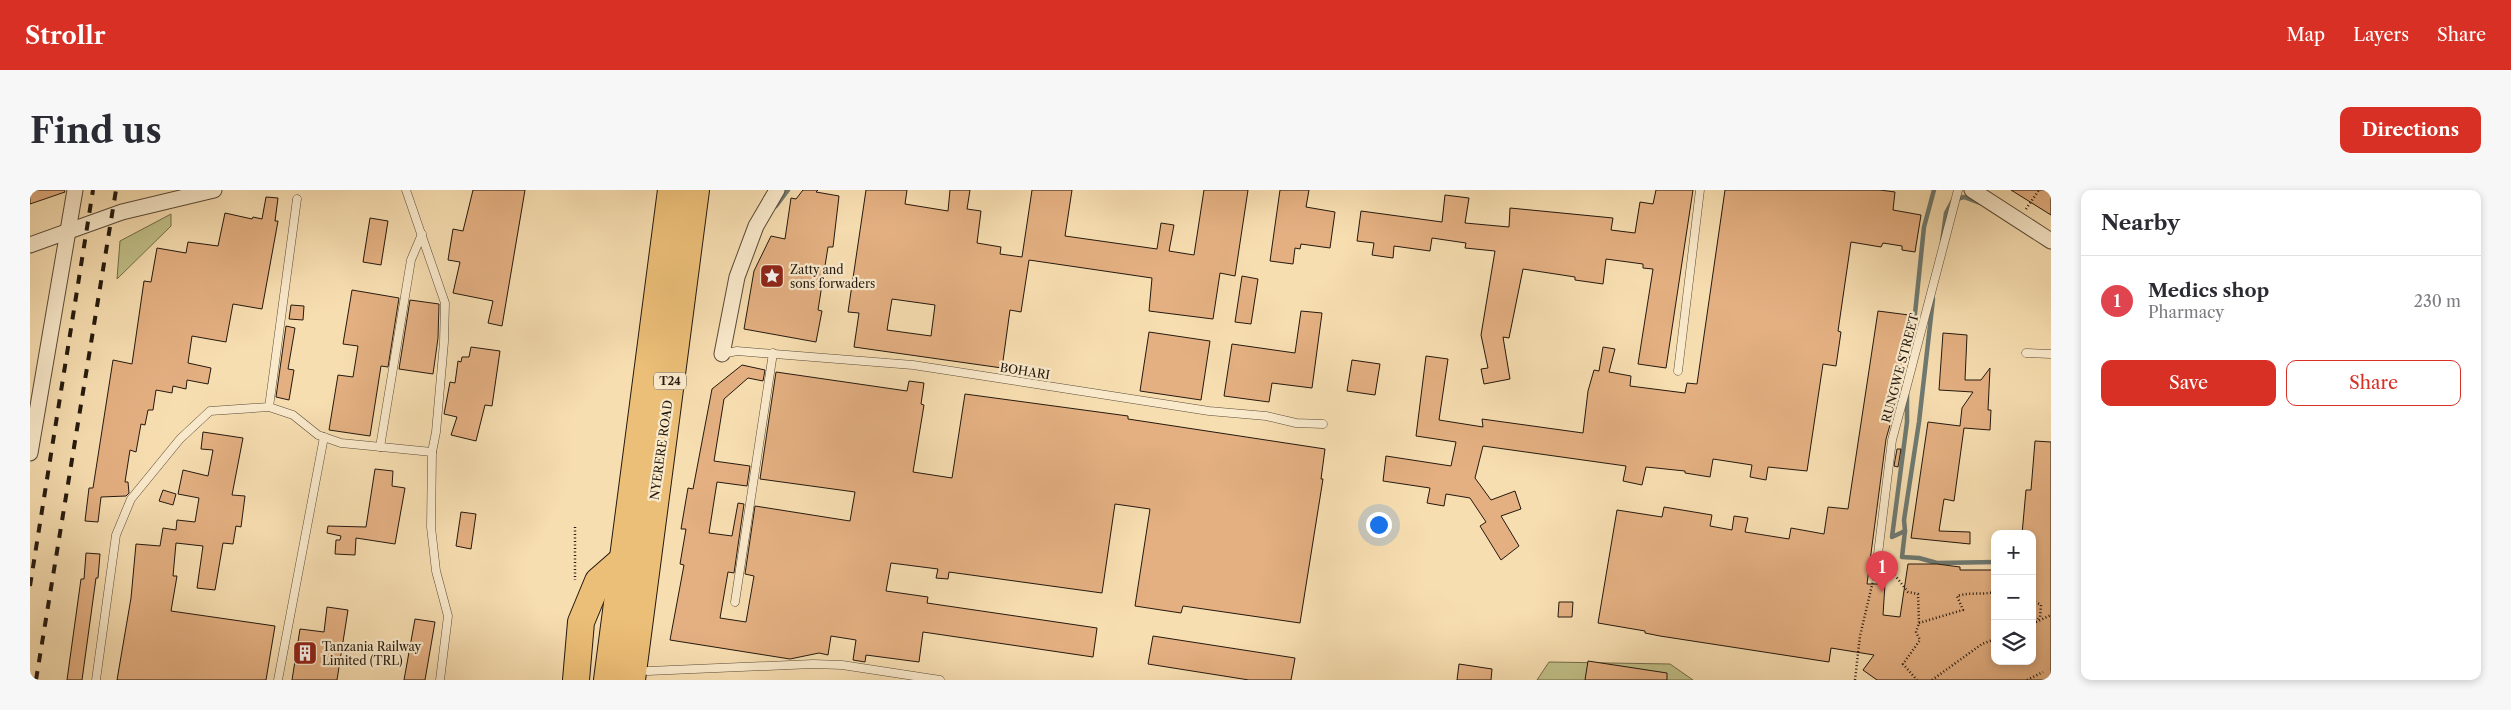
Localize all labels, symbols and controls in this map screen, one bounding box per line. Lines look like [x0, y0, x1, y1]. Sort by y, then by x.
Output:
text: Strollr [25, 21, 105, 50]
text: Map [2287, 24, 2325, 46]
text: Layers [2353, 24, 2409, 46]
text: Share [2437, 24, 2486, 46]
button: Directions [2340, 107, 2481, 153]
text: Find us [30, 109, 162, 152]
text: Nearby [2101, 210, 2180, 235]
place label: Zatty and sons forwaders [790, 262, 875, 291]
place icon: Zatty and sons forwaders [759, 263, 785, 289]
text: Medics shop [2148, 279, 2269, 302]
text: 1 [2113, 291, 2121, 311]
text: 230 m [2414, 291, 2461, 311]
text: Pharmacy [2148, 302, 2224, 322]
street label: RUNGWE STREET [1878, 312, 1922, 424]
street label: BOHARI [999, 360, 1051, 382]
button: Save [2101, 360, 2276, 406]
button: Share [2286, 360, 2461, 406]
road number: T24 [654, 372, 686, 390]
street label: NYERERE ROAD [647, 399, 675, 501]
your location [1366, 512, 1392, 538]
map controls [1991, 530, 2036, 665]
button: + [1991, 530, 2036, 575]
pin: 1 [1866, 551, 1898, 592]
button: − [1991, 575, 2036, 620]
button: layers [1991, 620, 2036, 665]
place label: Tanzania Railway Limited (TRL) [322, 639, 422, 668]
building icon: Tanzania Railway Limited (TRL) [292, 640, 318, 666]

